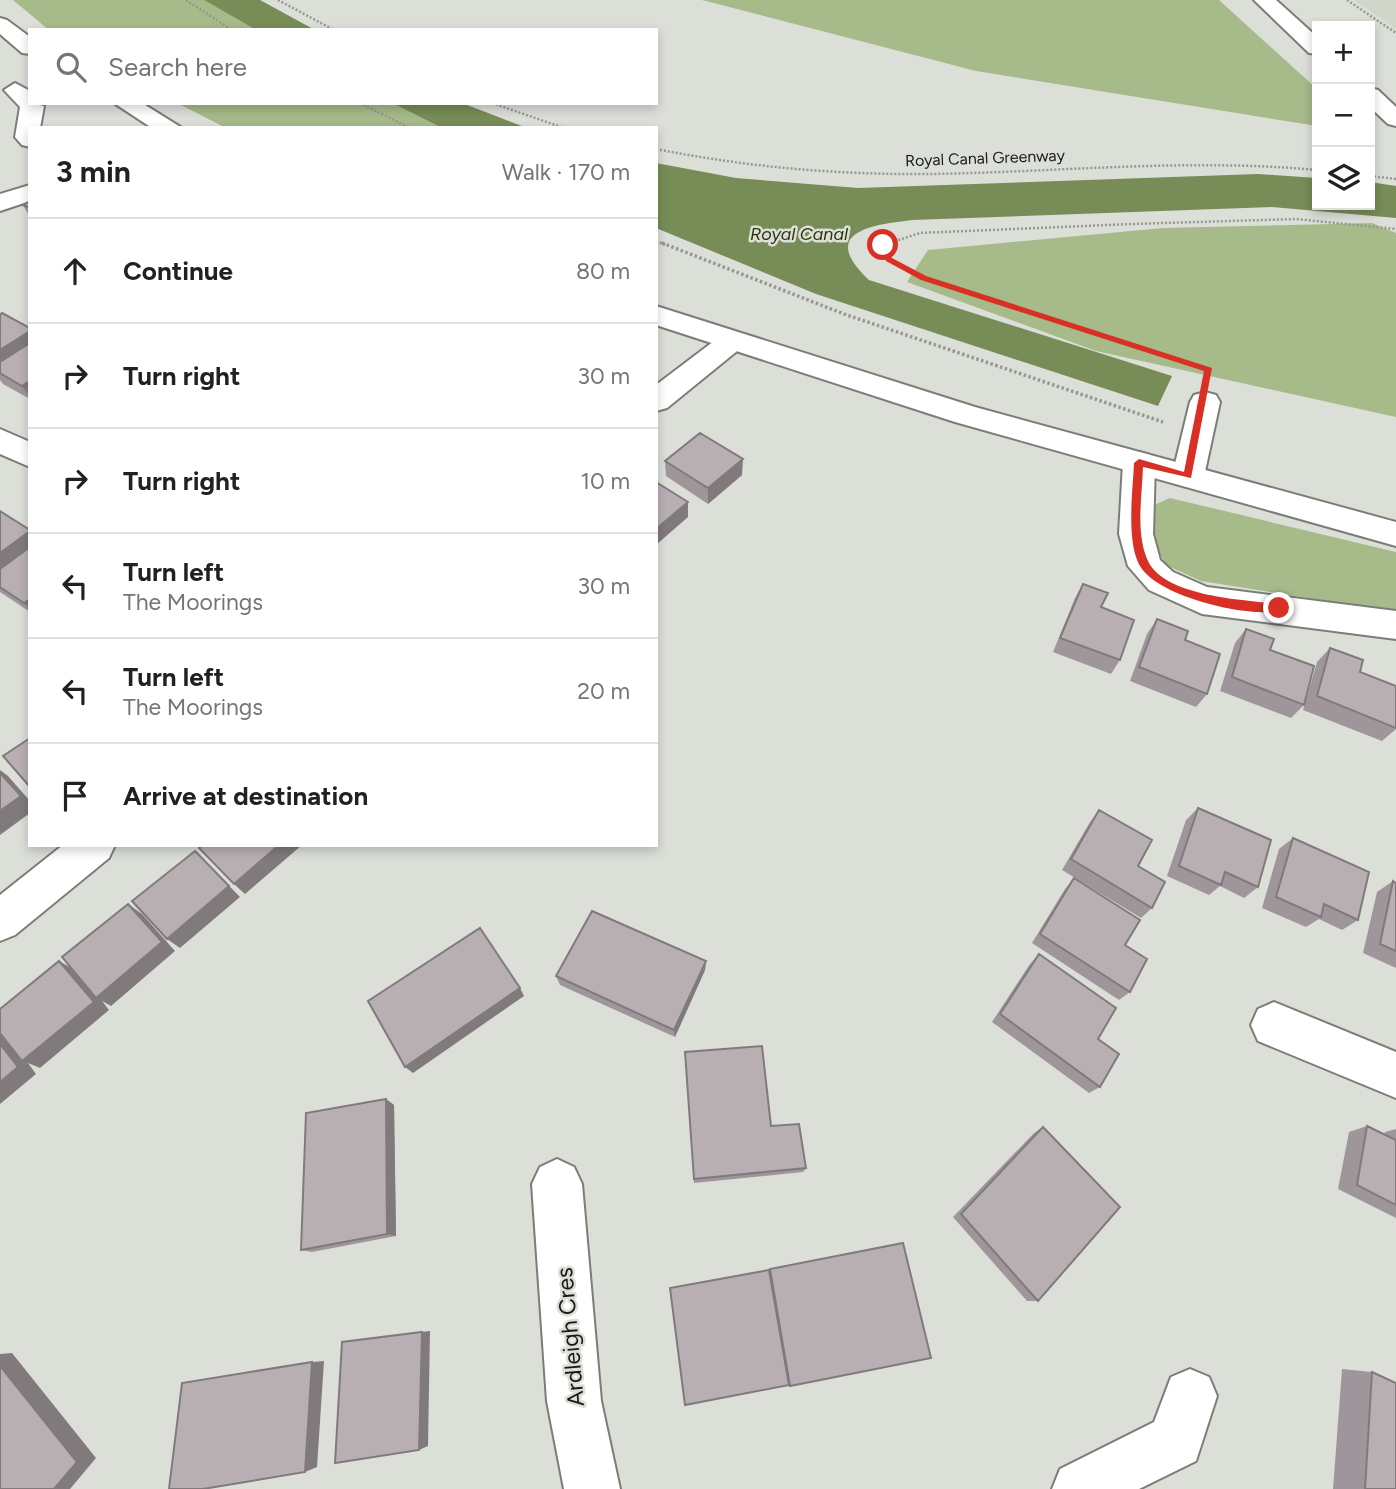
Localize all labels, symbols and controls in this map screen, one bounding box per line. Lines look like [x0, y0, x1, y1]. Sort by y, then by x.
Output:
map controls [1312, 21, 1375, 210]
button: + [1312, 21, 1375, 84]
search box [28, 28, 658, 105]
icon: search [52, 48, 90, 86]
text: Search here [108, 51, 247, 83]
button: − [1312, 84, 1375, 147]
street label: Royal Canal Greenway [905, 146, 1066, 170]
button: layers [1312, 147, 1375, 210]
text: 3 min [56, 153, 131, 190]
text: Walk · 170 m [502, 158, 630, 186]
water label: Royal Canal [750, 223, 849, 245]
route start [867, 229, 898, 260]
icon: ahead [56, 252, 94, 290]
text: Continue [123, 255, 233, 287]
text: 80 m [576, 257, 630, 285]
icon: right [56, 357, 94, 395]
text: Turn right [123, 360, 240, 392]
text: 30 m [577, 362, 630, 390]
icon: right [56, 462, 94, 500]
text: Turn right [123, 465, 240, 497]
text: 10 m [581, 467, 630, 495]
text: Turn left [123, 556, 224, 588]
icon: left [56, 567, 94, 605]
text: 30 m [577, 572, 630, 600]
text: The Moorings [123, 588, 263, 616]
route end [1263, 592, 1294, 623]
text: Turn left [123, 661, 224, 693]
icon: left [56, 672, 94, 710]
text: 20 m [577, 677, 630, 705]
text: The Moorings [123, 693, 263, 721]
icon: arrive [56, 777, 94, 815]
text: Arrive at destination [123, 780, 368, 812]
street label: Ardleigh Cres [550, 1266, 590, 1408]

